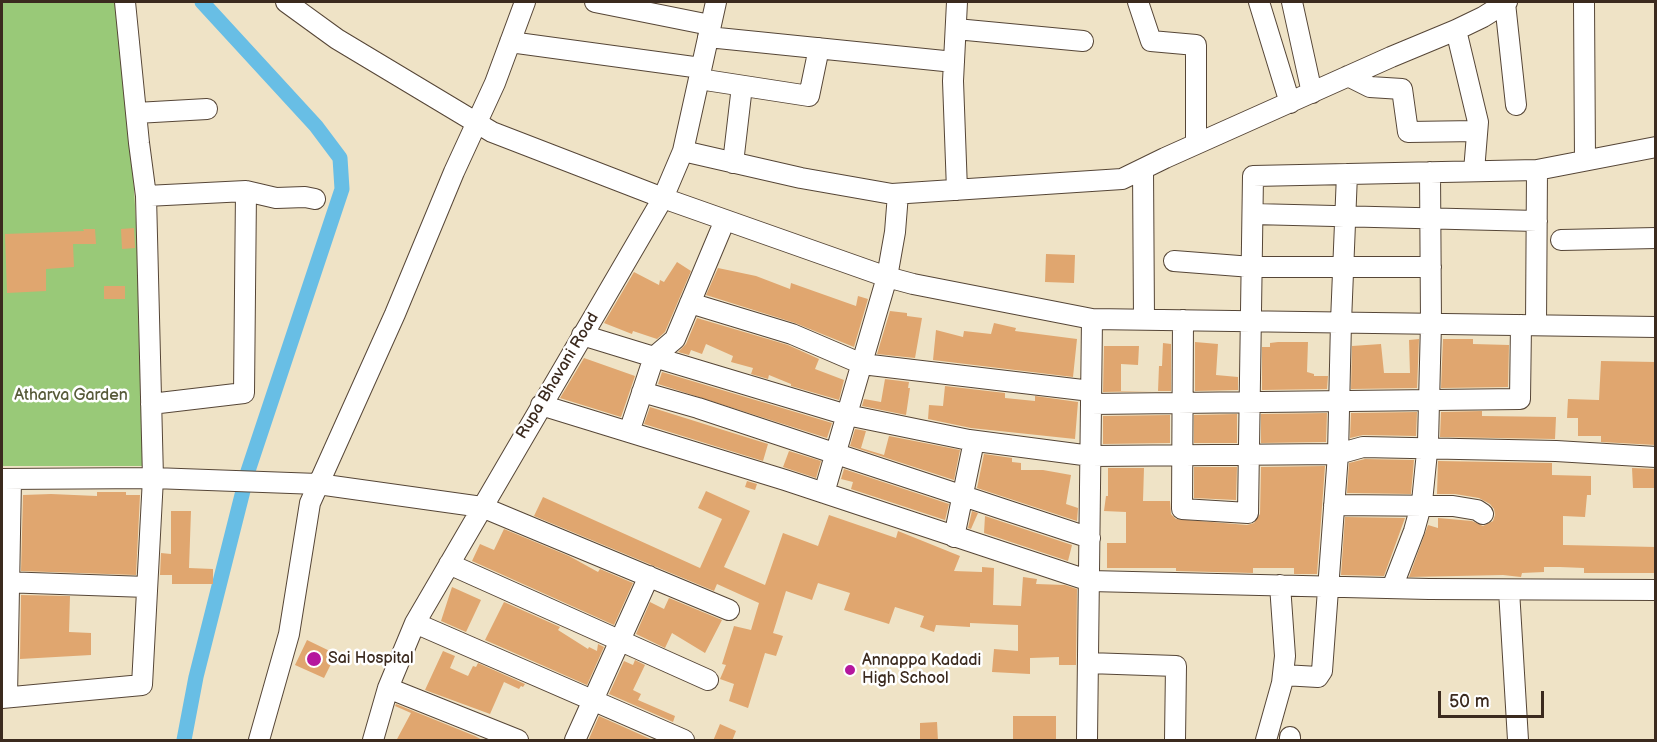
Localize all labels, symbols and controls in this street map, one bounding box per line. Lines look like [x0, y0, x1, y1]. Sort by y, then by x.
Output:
street label: Rupa Bhavani Road [513, 309, 603, 443]
park label: Atharva Garden [14, 386, 128, 406]
place label: Sai Hospital [328, 649, 414, 669]
marker: Sai Hospital [305, 650, 323, 668]
place label: Annappa Kadadi High School [862, 651, 981, 689]
marker: Annappa Kadadi High School [843, 663, 857, 677]
scale bar [1441, 679, 1548, 717]
text: 50 m [1449, 691, 1490, 712]

